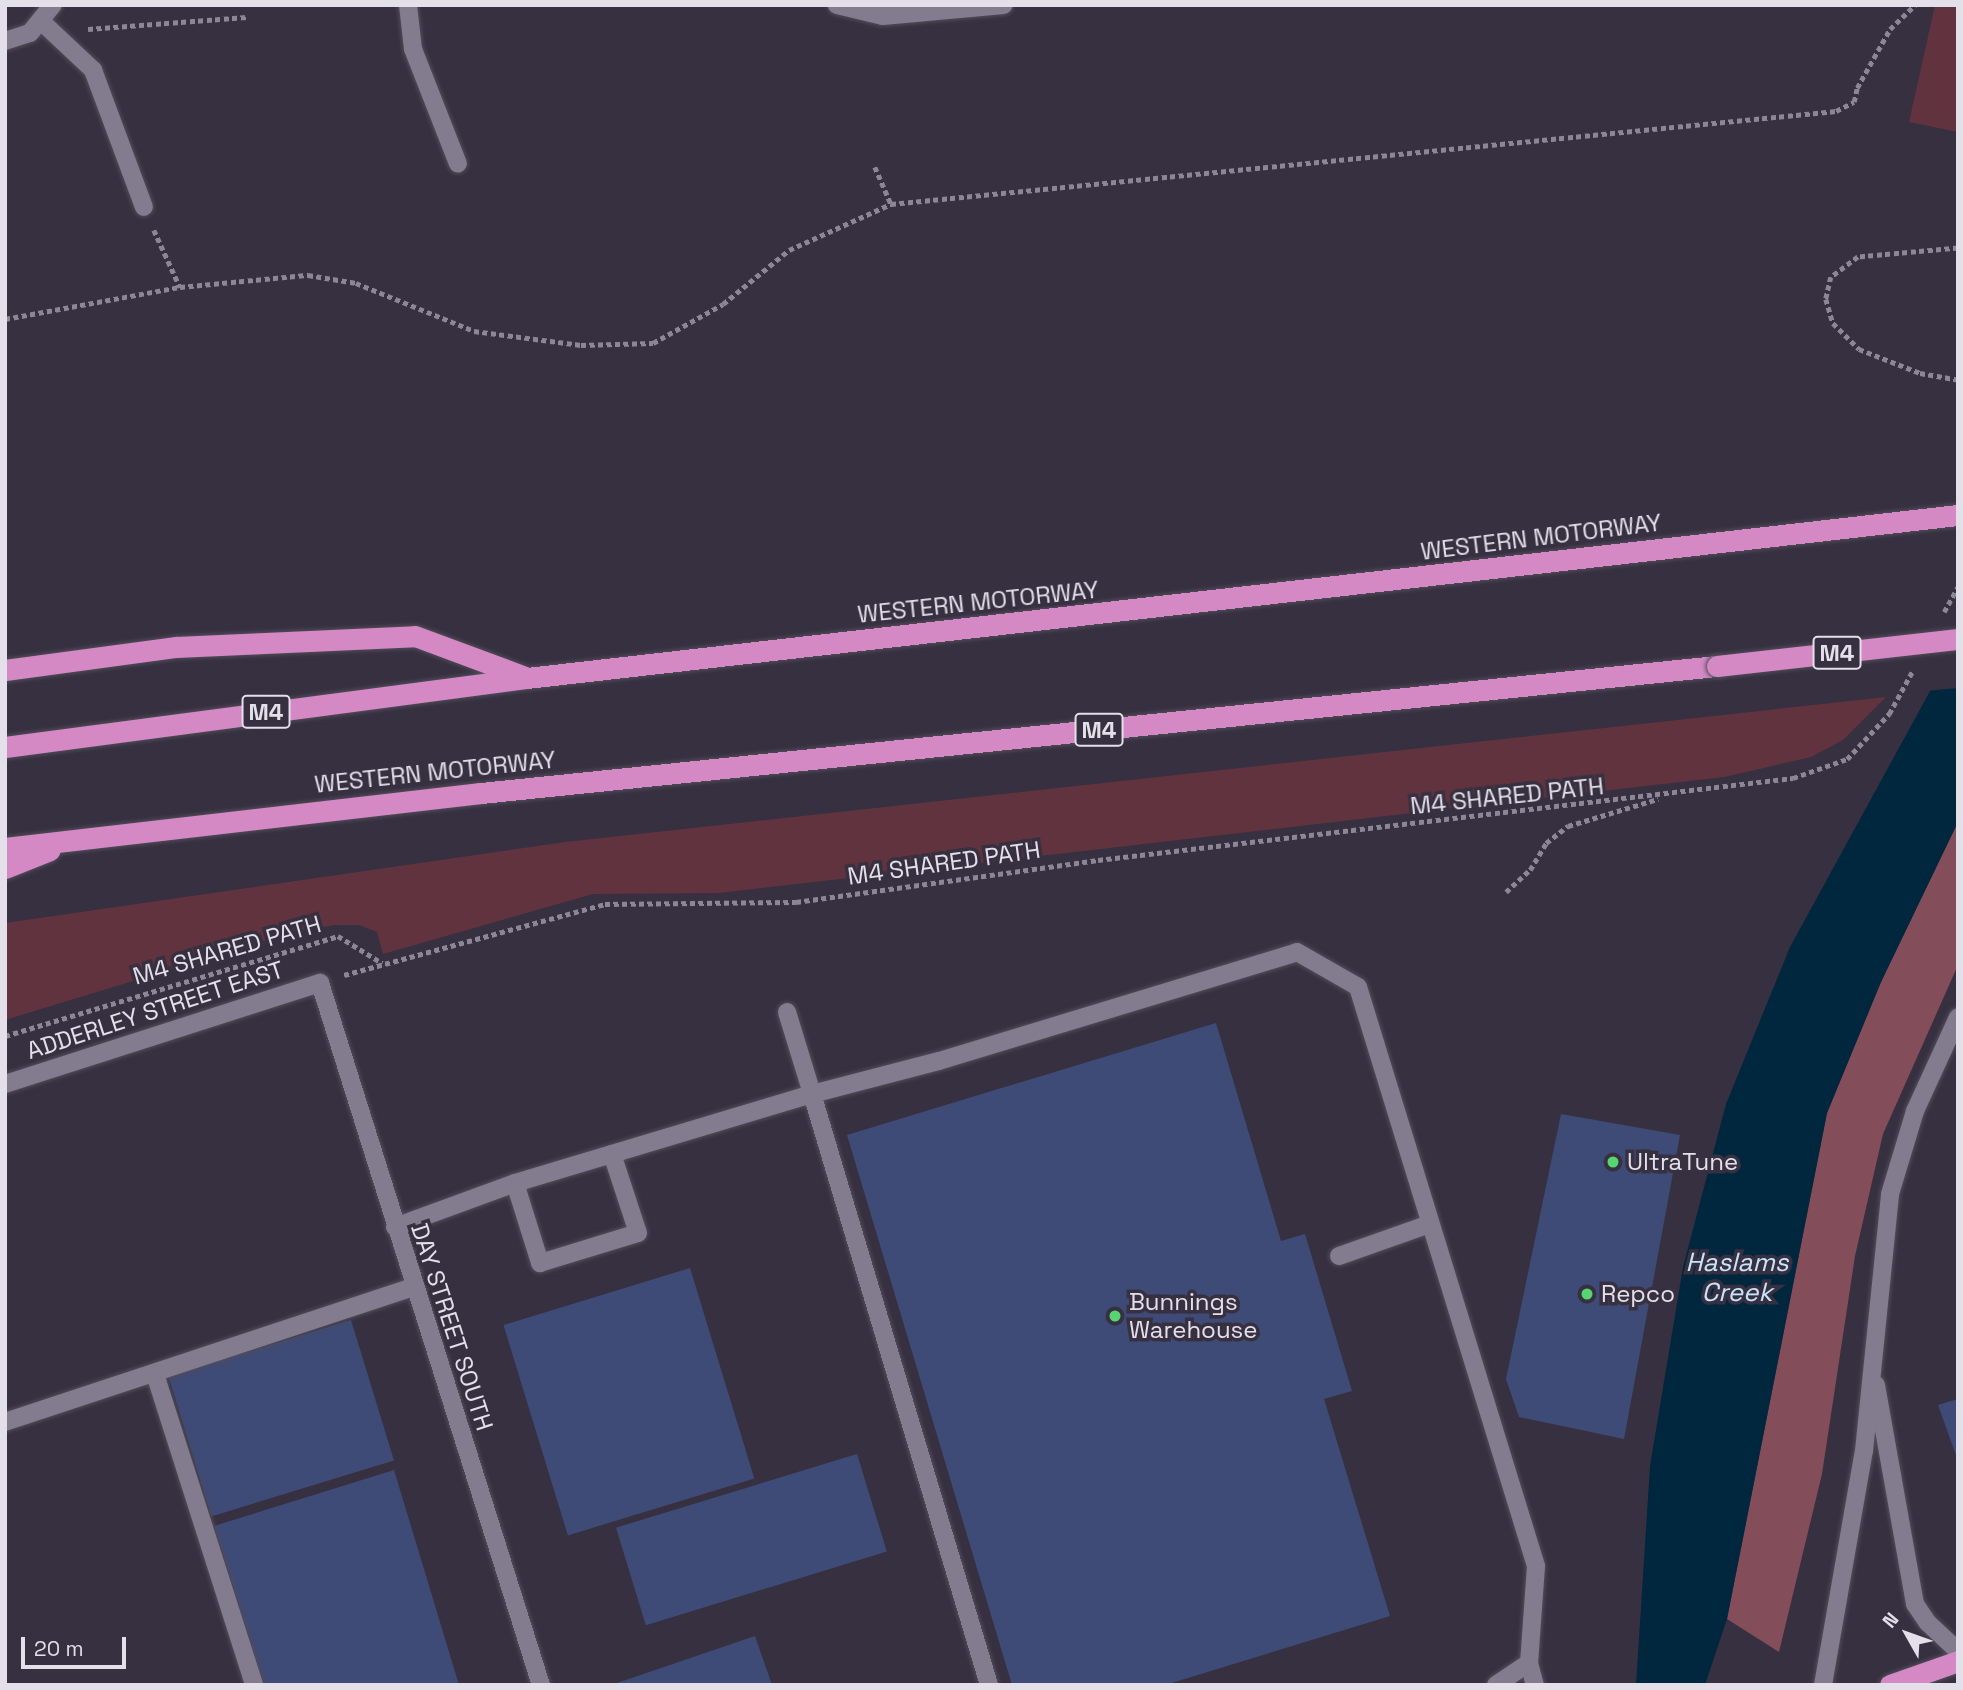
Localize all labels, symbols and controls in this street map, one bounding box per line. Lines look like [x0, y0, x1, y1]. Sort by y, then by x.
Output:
street label: WESTERN MOTORWAY [1419, 508, 1663, 566]
street label: WESTERN MOTORWAY [856, 575, 1100, 629]
road number: M4 [1812, 634, 1862, 673]
road number: M4 [242, 692, 290, 732]
road number: M4 [1074, 710, 1124, 750]
street label: WESTERN MOTORWAY [313, 745, 557, 799]
street label: M4 SHARED PATH [1409, 772, 1605, 820]
street label: M4 SHARED PATH [846, 835, 1042, 891]
street label: M4 SHARED PATH [130, 909, 324, 991]
street label: ADDERLEY STREET EAST [22, 955, 288, 1065]
place label: UltraTune [1627, 1148, 1738, 1176]
marker: UltraTune [1605, 1154, 1621, 1170]
street label: DAY STREET SOUTH [405, 1219, 499, 1435]
water label: Haslams Creek [1686, 1247, 1788, 1308]
place label: Repco [1601, 1280, 1675, 1308]
marker: Repco [1579, 1286, 1595, 1302]
place label: Bunnings Warehouse [1129, 1288, 1257, 1344]
marker: Bunnings Warehouse [1107, 1308, 1123, 1324]
north arrow [1872, 1599, 1942, 1669]
text: N [1877, 1607, 1904, 1633]
scale bar [24, 1624, 130, 1668]
text: 20 m [34, 1635, 84, 1662]

